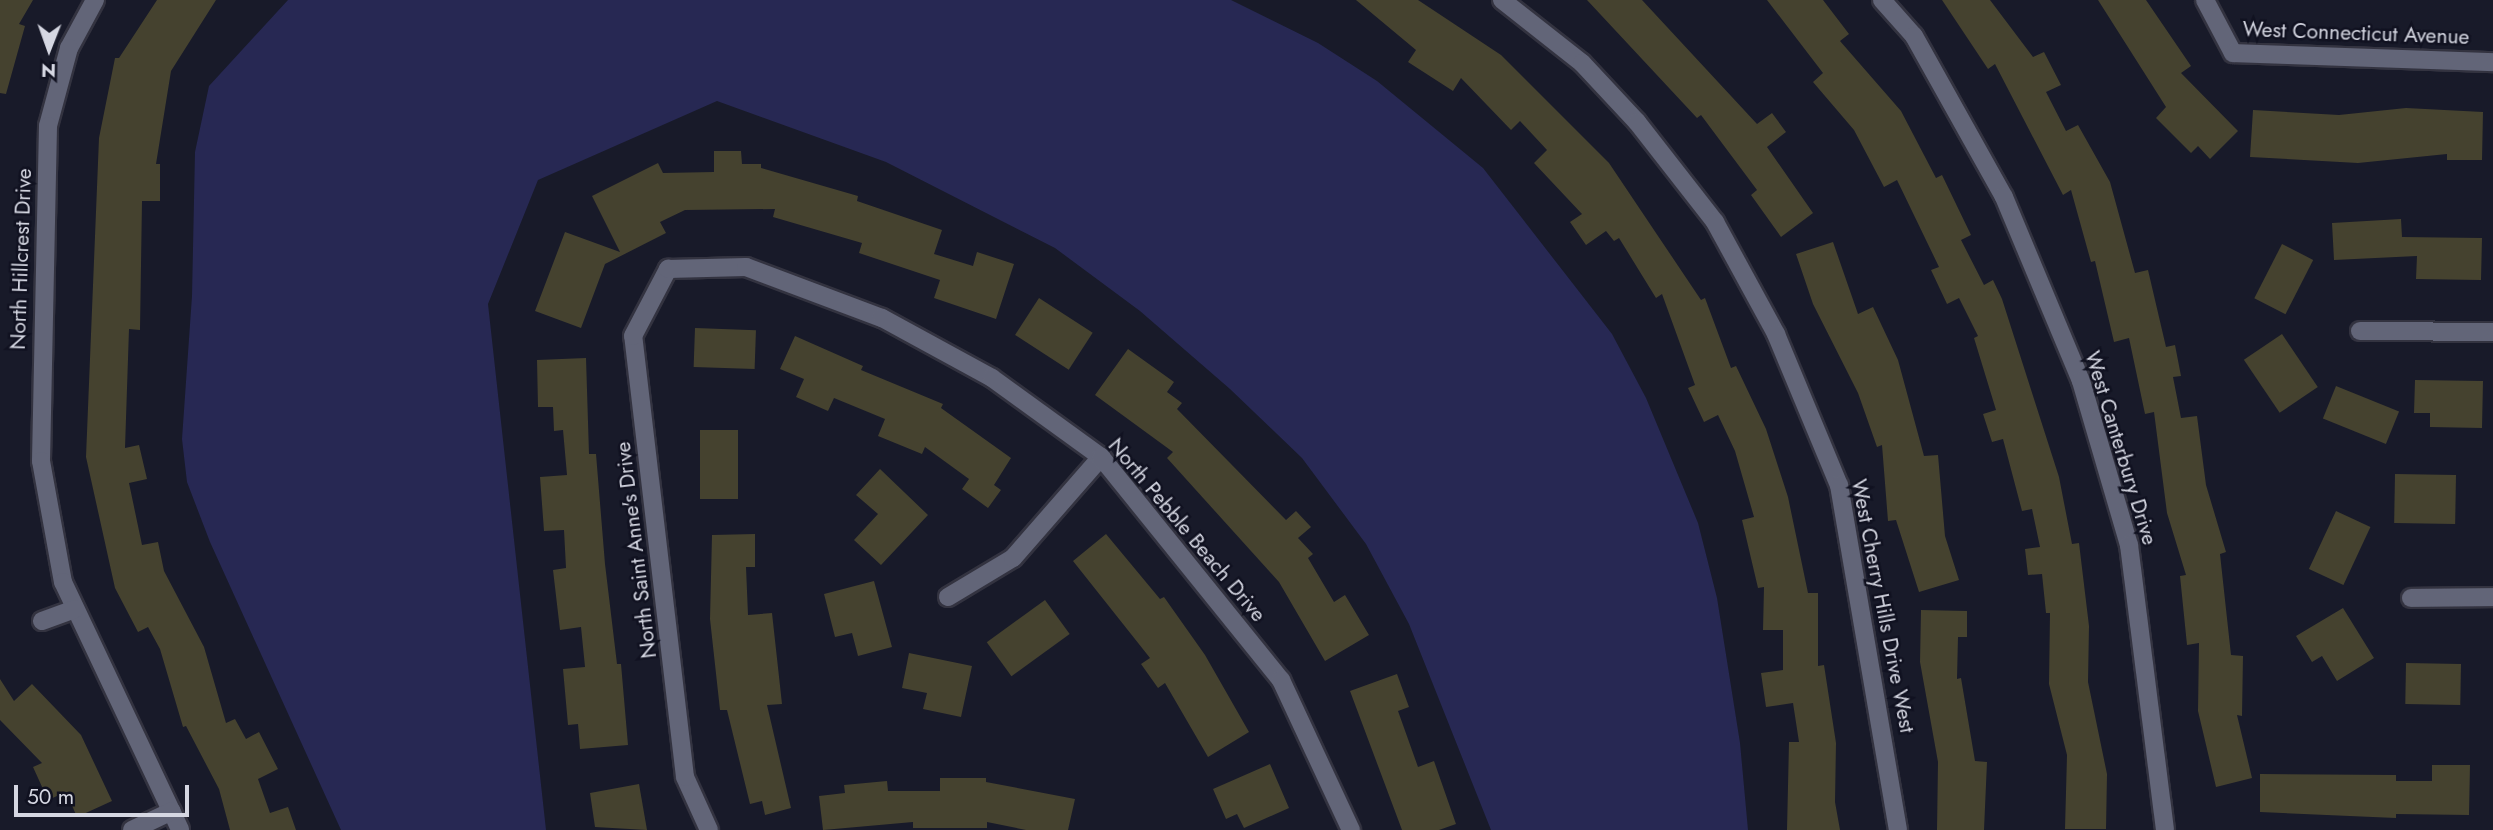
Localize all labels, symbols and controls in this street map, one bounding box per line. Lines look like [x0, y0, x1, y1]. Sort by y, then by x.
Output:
north arrow [14, 14, 84, 84]
street label: West Connecticut Avenue [2242, 16, 2470, 50]
text: N [41, 57, 56, 84]
street label: North Hillcrest Drive [5, 168, 37, 350]
street label: West Canterbury Drive [2080, 348, 2162, 548]
street label: North Pebble Beach Drive [1103, 433, 1271, 627]
street label: North Saint Anne's Drive [610, 440, 662, 660]
street label: West Cherry Hills Drive West [1846, 477, 1920, 735]
scale bar [18, 770, 192, 814]
text: 50 m [27, 782, 74, 812]

